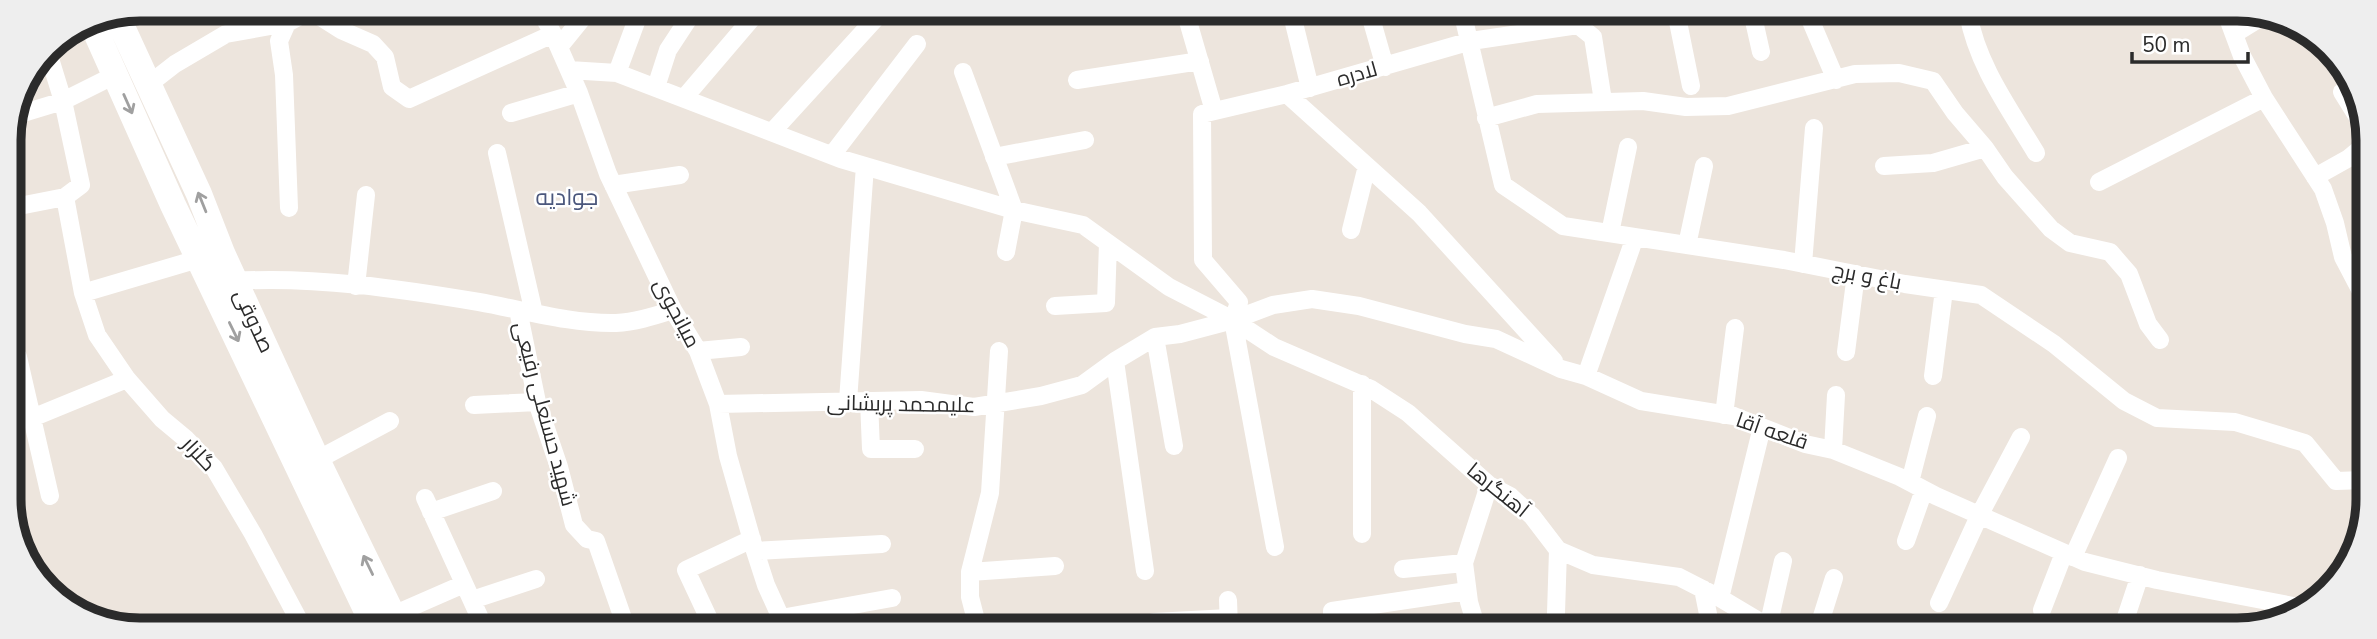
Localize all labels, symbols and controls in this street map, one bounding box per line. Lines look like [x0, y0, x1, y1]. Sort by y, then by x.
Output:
scale bar [2132, 21, 2248, 65]
text: 50 m [2142, 31, 2191, 59]
street label: لادره [1333, 55, 1381, 93]
one-way arrow [122, 92, 135, 114]
district label: جوادیه [536, 182, 598, 213]
one-way arrow [195, 192, 208, 213]
street label: باغ و برج [1830, 256, 1904, 296]
street label: میانجوی [647, 273, 707, 353]
street label: صدوقی [227, 285, 281, 357]
street label: شهید حسنعلی رفیعی [507, 319, 583, 509]
one-way arrow [227, 321, 241, 342]
street label: علیمحمد پریشانی [826, 389, 976, 419]
street label: قلعه آقا [1732, 406, 1812, 456]
street label: گلزار [175, 430, 222, 477]
street label: آهنگرها [1461, 456, 1535, 524]
one-way arrow [361, 555, 375, 576]

